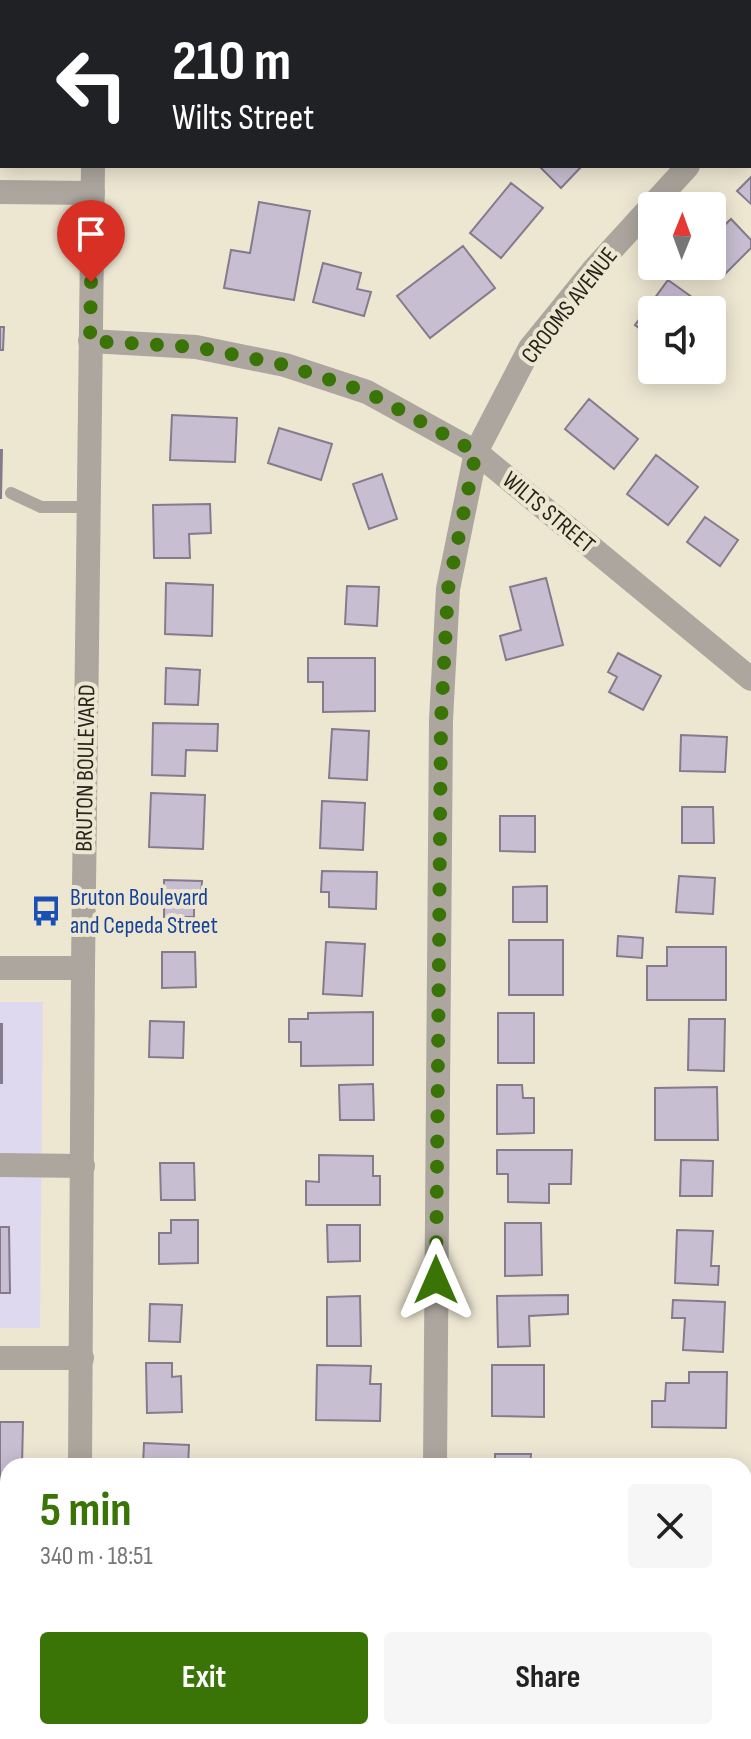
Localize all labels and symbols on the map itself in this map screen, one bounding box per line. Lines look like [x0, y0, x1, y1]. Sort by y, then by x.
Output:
north arrow [638, 192, 726, 280]
pin [57, 200, 125, 282]
street label: CROOMS AVENUE [515, 242, 624, 369]
street label: WILTS STREET [496, 465, 601, 560]
street label: BRUTON BOULEVARD [70, 684, 101, 852]
place label: Bruton Boulevard and Cepeda Street [70, 883, 218, 940]
bus stop icon: Bruton Boulevard and Cepeda Street [29, 894, 63, 928]
position arrow [394, 1238, 478, 1322]

